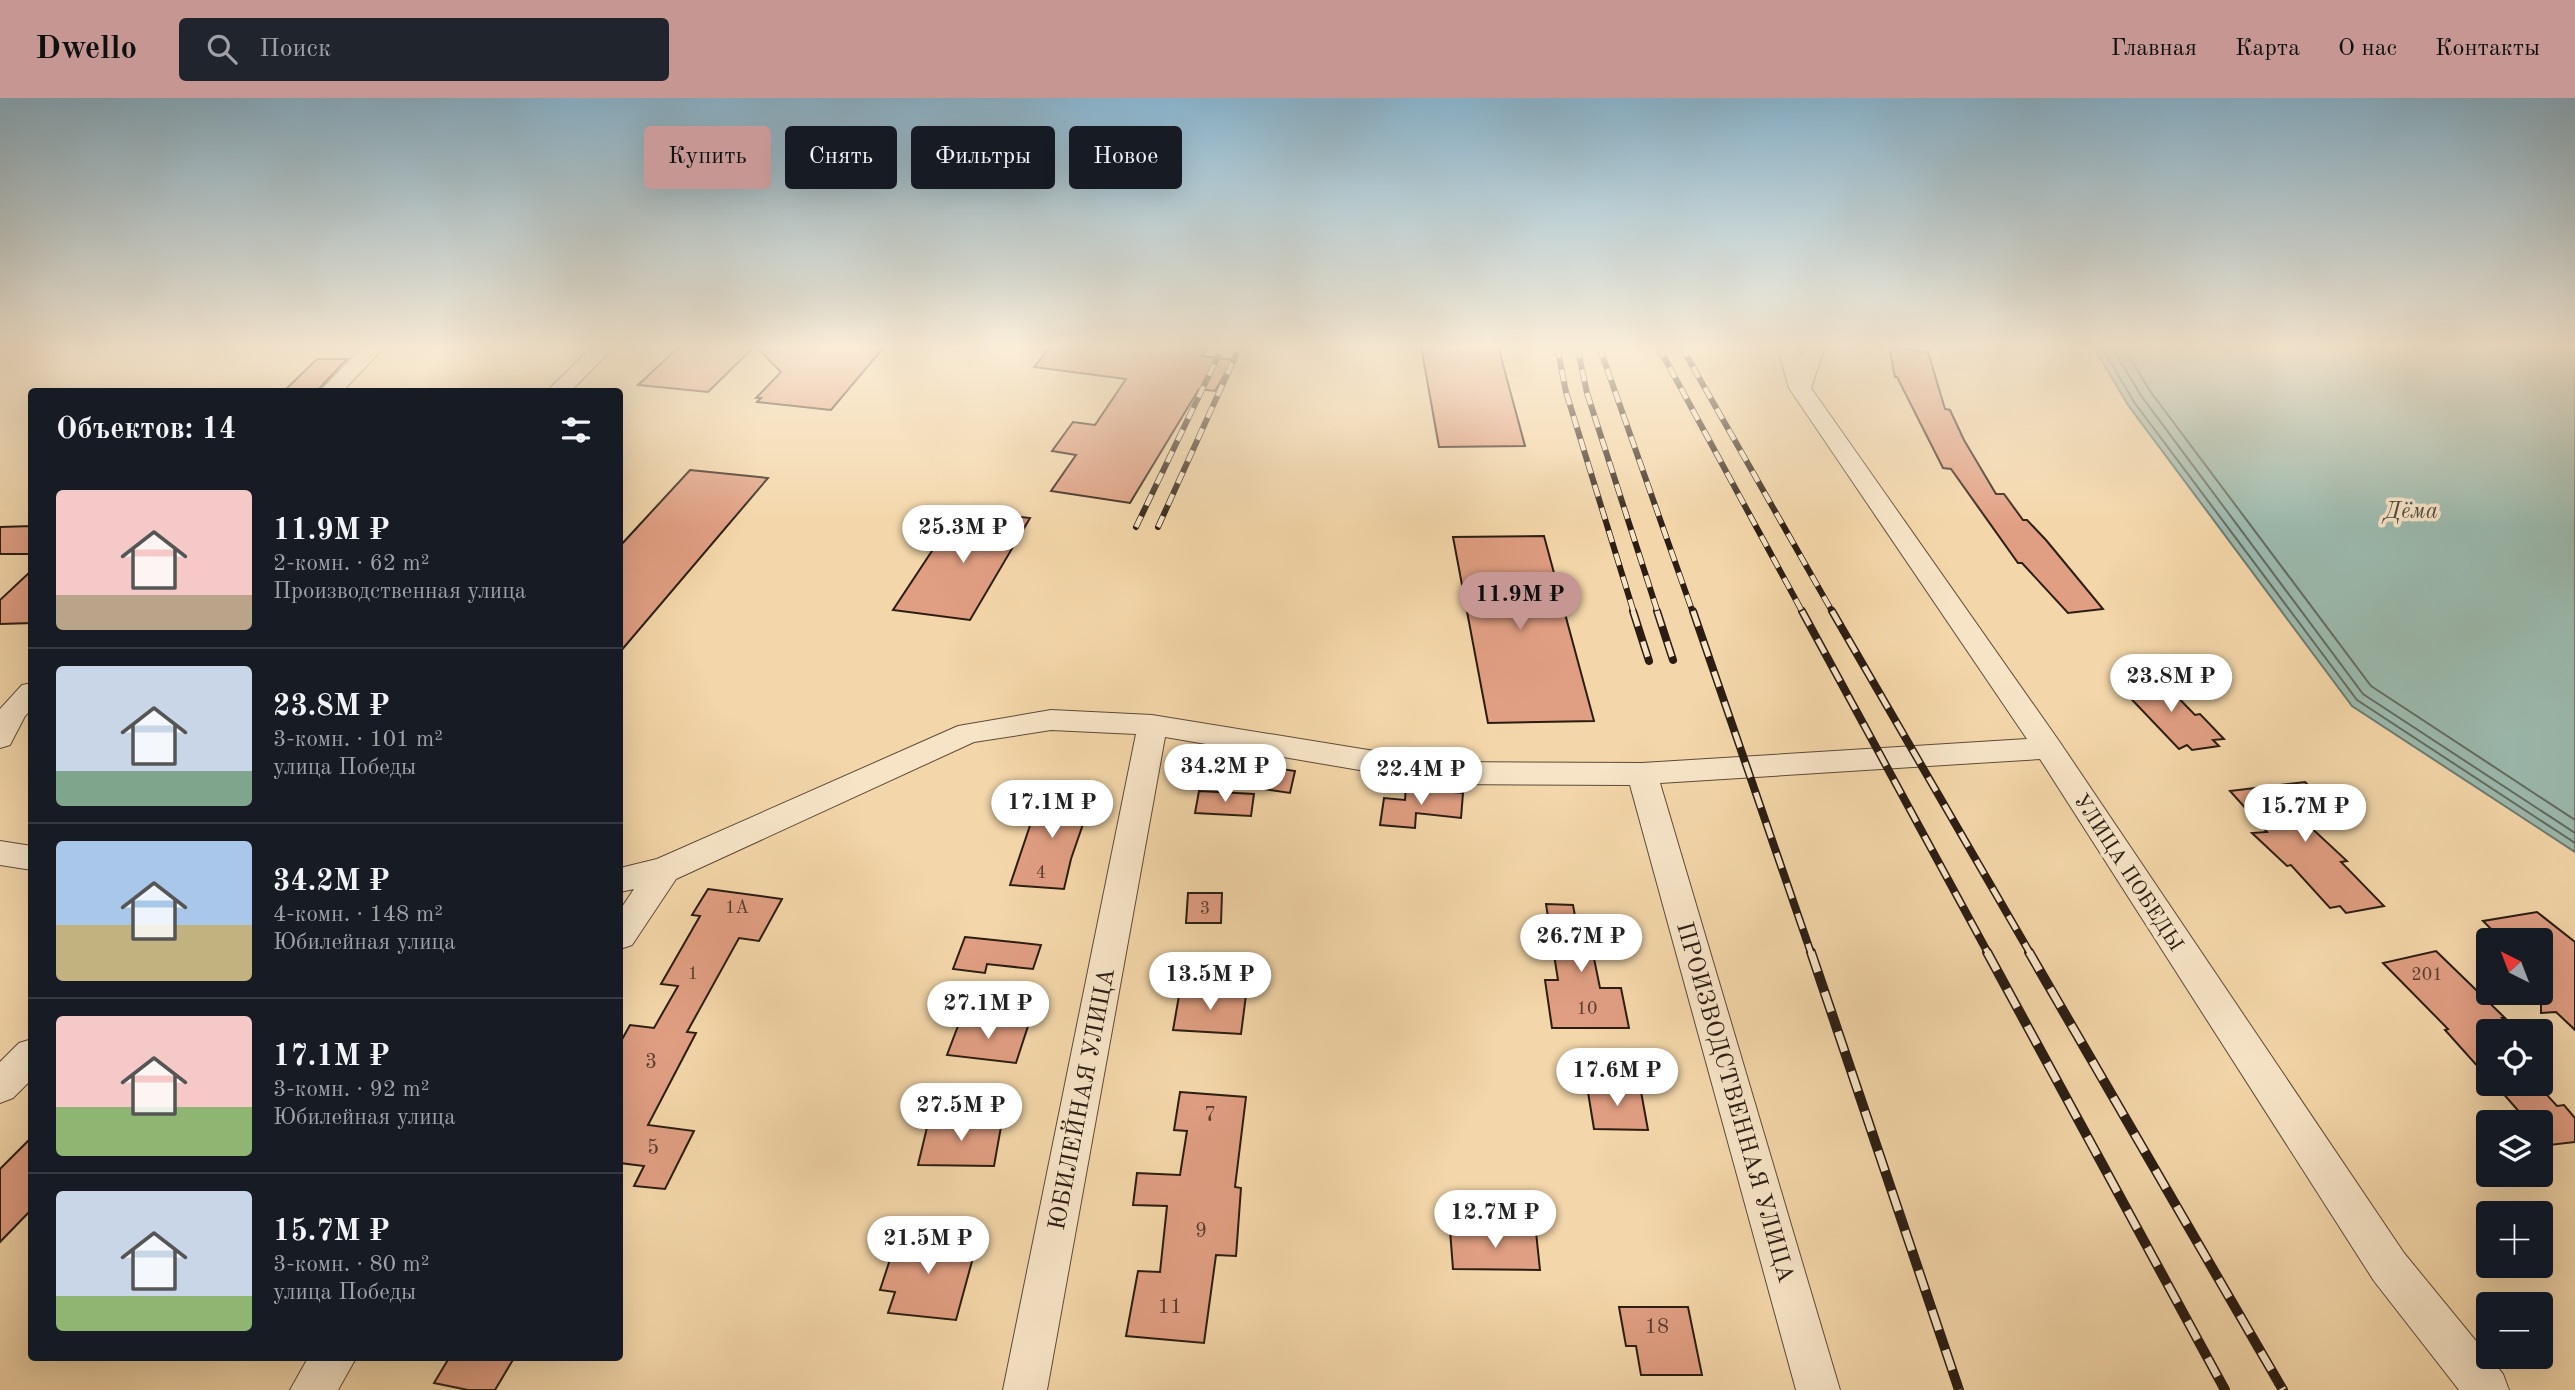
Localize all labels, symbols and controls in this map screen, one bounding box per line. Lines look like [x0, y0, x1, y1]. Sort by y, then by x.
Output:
search box [179, 18, 669, 81]
icon: search [203, 30, 241, 68]
text: Dwello [35, 33, 137, 66]
text: Поиск [259, 36, 331, 62]
text: Главная [2111, 37, 2197, 61]
text: Карта [2235, 37, 2300, 61]
text: О нас [2338, 37, 2397, 61]
text: Контакты [2435, 37, 2540, 61]
chip: Купить [644, 126, 771, 189]
chip: Снять [785, 126, 897, 189]
chip: Фильтры [911, 126, 1055, 189]
chip: Новое [1069, 126, 1182, 189]
icon: filters [557, 411, 595, 449]
text: Объектов: 14 [56, 415, 236, 445]
water label: Дёма [2381, 500, 2438, 524]
pin: 25.3M ₽ [898, 505, 1028, 565]
text: 11.9M ₽ [273, 516, 390, 546]
text: 25.3M ₽ [918, 516, 1008, 539]
icon: home [112, 518, 196, 602]
text: 2-комн. · 62 m² [273, 552, 430, 575]
pin: 11.9M ₽ [1455, 573, 1585, 632]
text: Производственная улица [273, 580, 526, 603]
text: 11.9M ₽ [1475, 583, 1565, 606]
pin: 23.8M ₽ [2106, 654, 2236, 714]
text: 23.8M ₽ [2126, 665, 2216, 688]
text: 23.8M ₽ [273, 692, 390, 722]
icon: home [112, 694, 196, 778]
text: 3-комн. · 101 m² [273, 728, 443, 751]
pin: 34.2M ₽ [1160, 744, 1290, 804]
pin: 22.4M ₽ [1356, 748, 1486, 807]
text: 34.2M ₽ [1180, 755, 1270, 778]
text: улица Победы [273, 756, 416, 779]
text: 22.4M ₽ [1376, 758, 1466, 781]
pin: 17.1M ₽ [987, 780, 1117, 840]
pin: 15.7M ₽ [2240, 784, 2370, 844]
text: 17.1M ₽ [1007, 791, 1097, 814]
street label: УЛИЦА ПОБЕДЫ [2069, 791, 2186, 955]
text: 15.7M ₽ [2260, 795, 2350, 818]
house number: 4 [1036, 864, 1046, 882]
text: 34.2M ₽ [273, 867, 390, 897]
icon: home [112, 869, 196, 953]
house number: 1А [725, 899, 749, 917]
house number: 3 [1200, 900, 1210, 918]
text: 4-комн. · 148 m² [273, 903, 443, 926]
pin: 26.7M ₽ [1516, 914, 1646, 974]
street label: ПРОИЗВОДСТВЕННАЯ УЛИЦА [1671, 920, 1797, 1286]
text: 26.7M ₽ [1536, 925, 1626, 948]
north arrow [2476, 928, 2553, 1004]
map controls [2476, 928, 2553, 1369]
text: Юбилейная улица [273, 931, 456, 954]
pin: 13.5M ₽ [1145, 953, 1275, 1012]
text: 13.5M ₽ [1165, 963, 1255, 986]
house number: 1 [688, 965, 698, 983]
street label: ЮБИЛЕЙНАЯ УЛИЦА [1041, 965, 1120, 1232]
house number: 201 [2411, 966, 2443, 984]
pin: 27.1M ₽ [923, 982, 1053, 1041]
text: 27.1M ₽ [943, 992, 1033, 1015]
house number: 10 [1577, 1000, 1597, 1018]
button: locate [2476, 1019, 2553, 1096]
text: 17.1M ₽ [273, 1042, 390, 1072]
icon: home [112, 1044, 196, 1128]
pin: 17.6M ₽ [1552, 1048, 1682, 1108]
house number: 3 [645, 1052, 657, 1073]
text: 17.6M ₽ [1572, 1059, 1662, 1082]
text: 3-комн. · 92 m² [273, 1078, 430, 1101]
pin: 27.5M ₽ [896, 1084, 1026, 1143]
text: 27.5M ₽ [916, 1094, 1006, 1117]
house number: 7 [1204, 1105, 1216, 1126]
text: Юбилейная улица [273, 1106, 456, 1129]
button: layers [2476, 1110, 2553, 1187]
house number: 5 [647, 1138, 659, 1159]
pin: 12.7M ₽ [1430, 1190, 1560, 1250]
text: 12.7M ₽ [1450, 1201, 1540, 1224]
button: + [2476, 1201, 2553, 1278]
pin: 21.5M ₽ [863, 1216, 993, 1276]
text: 15.7M ₽ [273, 1217, 390, 1247]
icon: home [112, 1219, 196, 1303]
house number: 9 [1195, 1221, 1207, 1242]
text: 21.5M ₽ [883, 1227, 973, 1250]
text: 3-комн. · 80 m² [273, 1253, 430, 1276]
text: улица Победы [273, 1281, 416, 1304]
button: − [2476, 1292, 2553, 1369]
house number: 11 [1158, 1297, 1182, 1318]
house number: 18 [1645, 1317, 1669, 1338]

